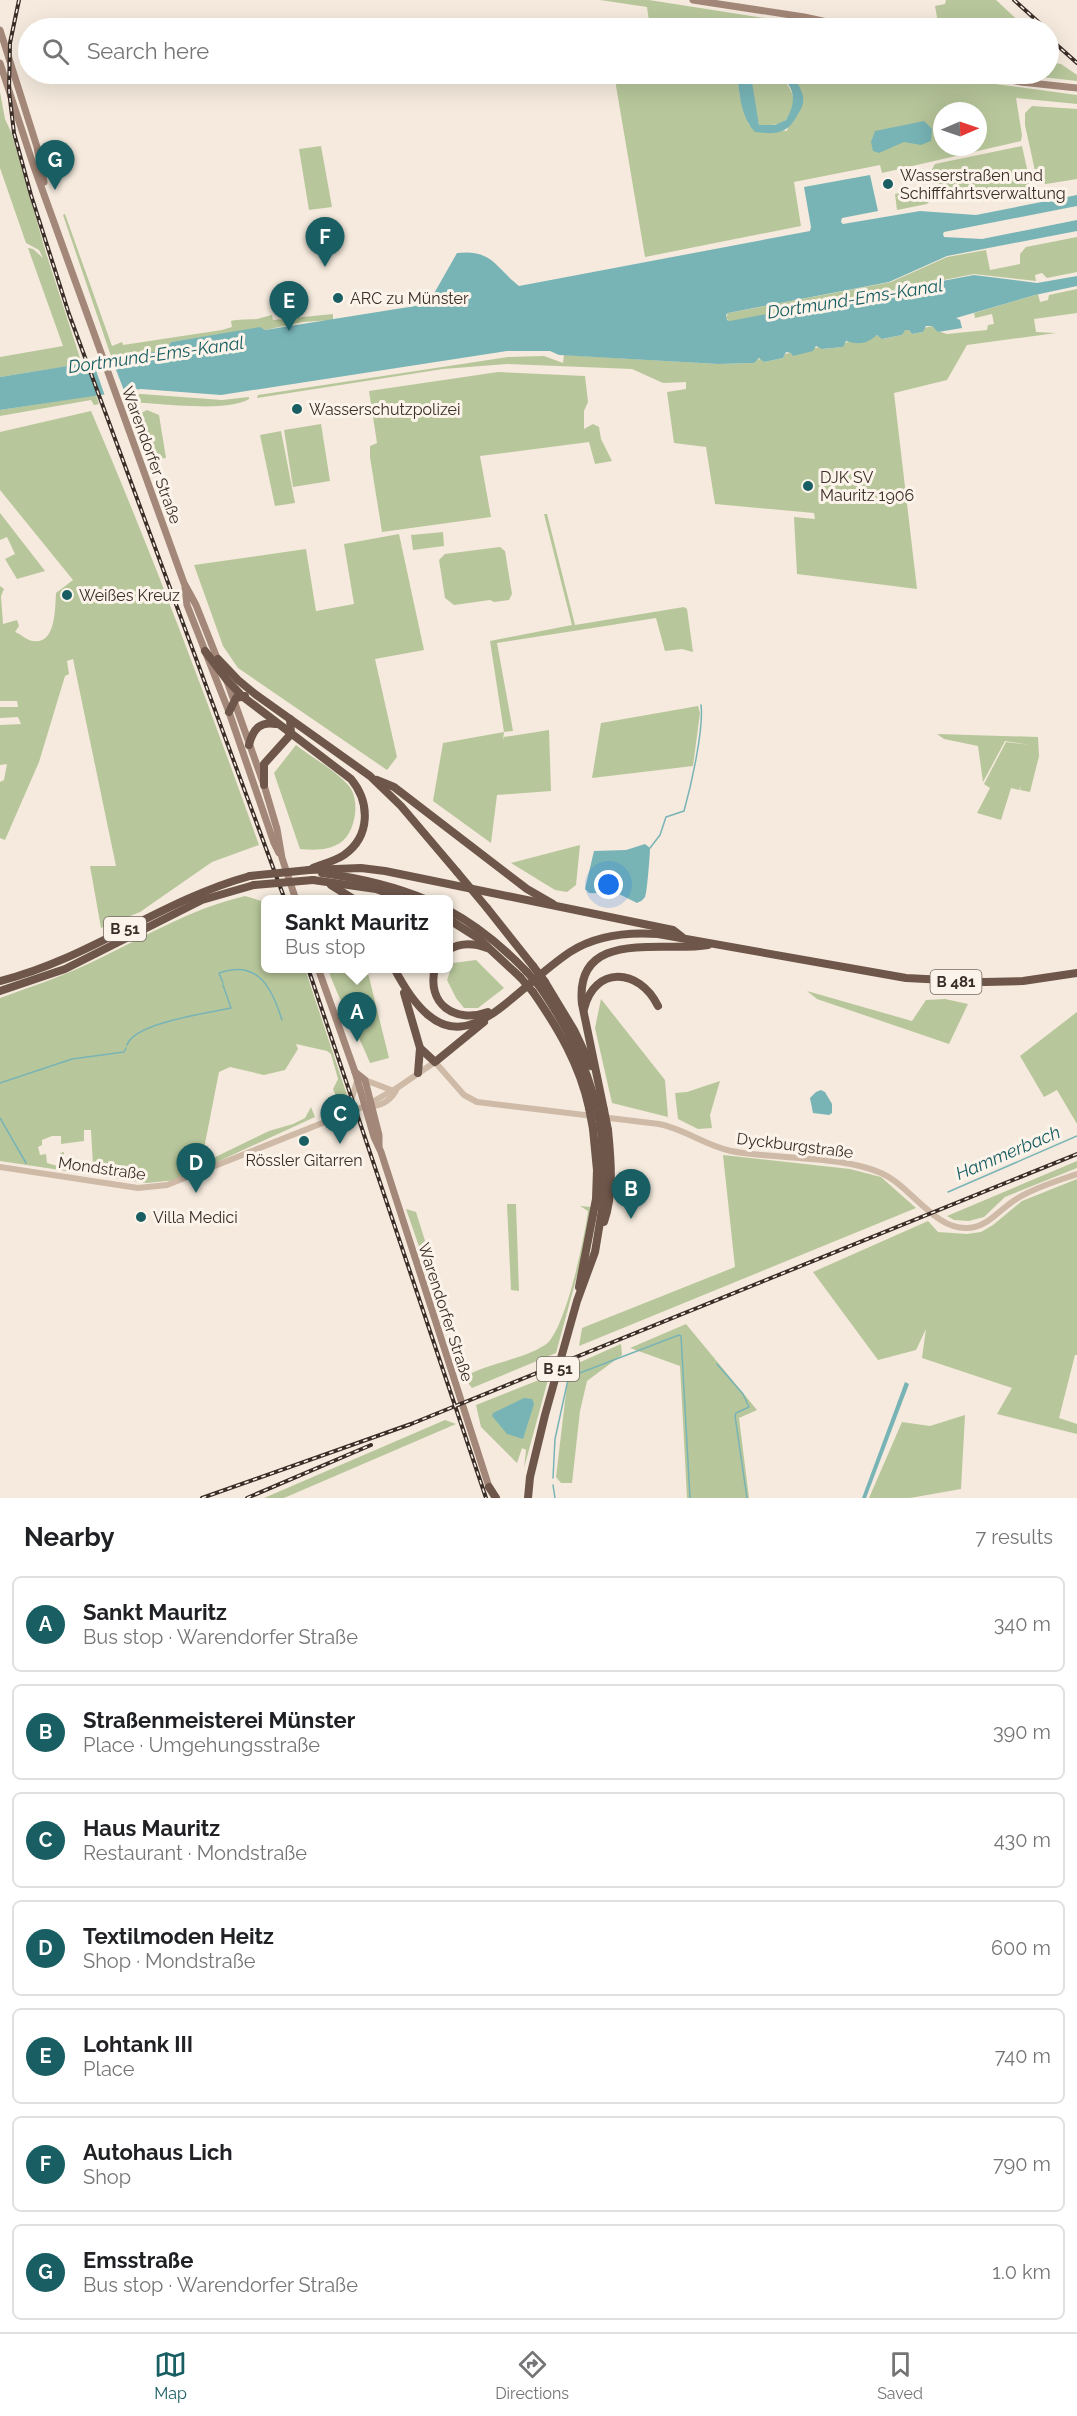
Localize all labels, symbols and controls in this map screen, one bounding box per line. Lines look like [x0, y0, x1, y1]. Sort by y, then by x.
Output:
search box [18, 18, 1059, 84]
icon: search [39, 35, 72, 68]
text: Search here [87, 38, 209, 64]
north arrow [933, 102, 987, 156]
pin: G [36, 140, 74, 190]
place label: Wasserstraßen und Schifffahrtsverwaltung [900, 166, 1066, 203]
marker: Wasserstraßen und Schifffahrtsverwaltung [881, 177, 895, 191]
pin: F [306, 218, 344, 267]
water label: Dortmund-Ems-Kanal [766, 274, 945, 323]
pin: E [270, 282, 308, 331]
place label: ARC zu Münster [350, 289, 469, 308]
marker: ARC zu Münster [331, 291, 345, 305]
water label: Dortmund-Ems-Kanal [67, 332, 246, 377]
street label: Warendorfer Straße [118, 384, 185, 527]
place label: Wasserschutzpolizei [309, 400, 460, 419]
marker: Wasserschutzpolizei [290, 402, 304, 416]
place label: DJK SV Mauritz 1906 [820, 468, 914, 505]
marker: DJK SV Mauritz 1906 [801, 479, 815, 493]
place label: Weißes Kreuz [79, 586, 180, 605]
marker: Weißes Kreuz [60, 588, 74, 602]
your location [594, 870, 623, 899]
popup [261, 895, 453, 973]
text: Sankt Mauritz [285, 909, 429, 935]
road number: B 51 [104, 917, 146, 941]
text: Bus stop [285, 935, 365, 959]
road number: B 481 [930, 970, 982, 994]
pin: A [338, 992, 376, 1042]
pin: C [320, 1094, 360, 1144]
water label: Hammerbach [952, 1121, 1063, 1184]
street label: Dyckburgstraße [736, 1129, 854, 1162]
marker: Rössler Gitarren [297, 1134, 311, 1148]
pin: D [176, 1144, 216, 1193]
place label: Rössler Gitarren [246, 1151, 362, 1170]
street label: Mondstraße [57, 1153, 147, 1184]
pin: B [612, 1170, 650, 1219]
place label: Villa Medici [153, 1208, 238, 1227]
marker: Villa Medici [134, 1210, 148, 1224]
street label: Warendorfer Straße [414, 1240, 477, 1384]
road number: B 51 [537, 1357, 579, 1381]
text: Nearby [24, 1522, 114, 1552]
text: 7 results [975, 1525, 1053, 1549]
text: Sankt Mauritz [83, 1599, 227, 1625]
text: A [39, 1612, 52, 1636]
text: 340 m [994, 1612, 1051, 1636]
text: Bus stop · Warendorfer Straße [83, 1625, 358, 1649]
text: Straßenmeisterei Münster [83, 1707, 355, 1733]
text: B [39, 1720, 52, 1744]
text: 390 m [993, 1720, 1051, 1744]
text: Place · Umgehungsstraße [83, 1733, 320, 1757]
text: Haus Mauritz [83, 1815, 220, 1841]
text: C [39, 1828, 52, 1852]
text: 430 m [994, 1828, 1051, 1852]
text: Restaurant · Mondstraße [83, 1841, 307, 1865]
text: Textilmoden Heitz [83, 1923, 274, 1949]
text: D [38, 1936, 53, 1960]
text: 600 m [991, 1936, 1051, 1960]
text: Shop · Mondstraße [83, 1949, 255, 1973]
text: Lohtank III [83, 2031, 193, 2057]
text: E [39, 2044, 52, 2068]
text: 740 m [995, 2044, 1051, 2068]
text: Place [83, 2057, 134, 2081]
text: Autohaus Lich [83, 2139, 233, 2165]
text: F [40, 2152, 51, 2176]
text: 790 m [993, 2152, 1051, 2176]
text: Shop [83, 2165, 131, 2189]
text: Emsstraße [83, 2247, 193, 2273]
text: G [38, 2260, 53, 2284]
text: 1.0 km [992, 2260, 1051, 2284]
text: Bus stop · Warendorfer Straße [83, 2273, 358, 2297]
tab: Map [154, 2348, 187, 2403]
tab: Directions [495, 2348, 569, 2403]
tab: Saved [877, 2348, 923, 2403]

